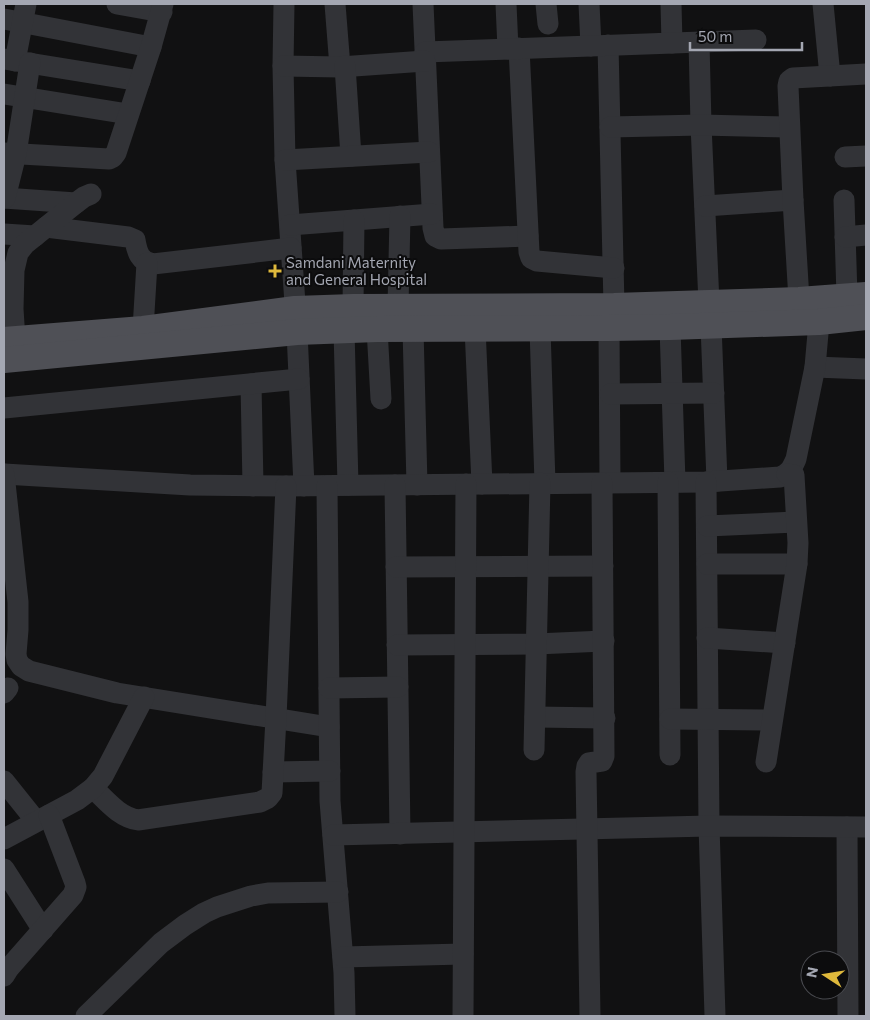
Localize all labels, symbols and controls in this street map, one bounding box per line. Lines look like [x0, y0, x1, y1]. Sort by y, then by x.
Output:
scale bar [690, 20, 802, 52]
text: 50 m [698, 27, 732, 45]
place label: Samdani Maternity and General Hospital [286, 253, 427, 288]
marker: Samdani Maternity and General Hospital [268, 264, 282, 278]
north arrow [800, 950, 850, 1000]
text: N [802, 965, 821, 979]

